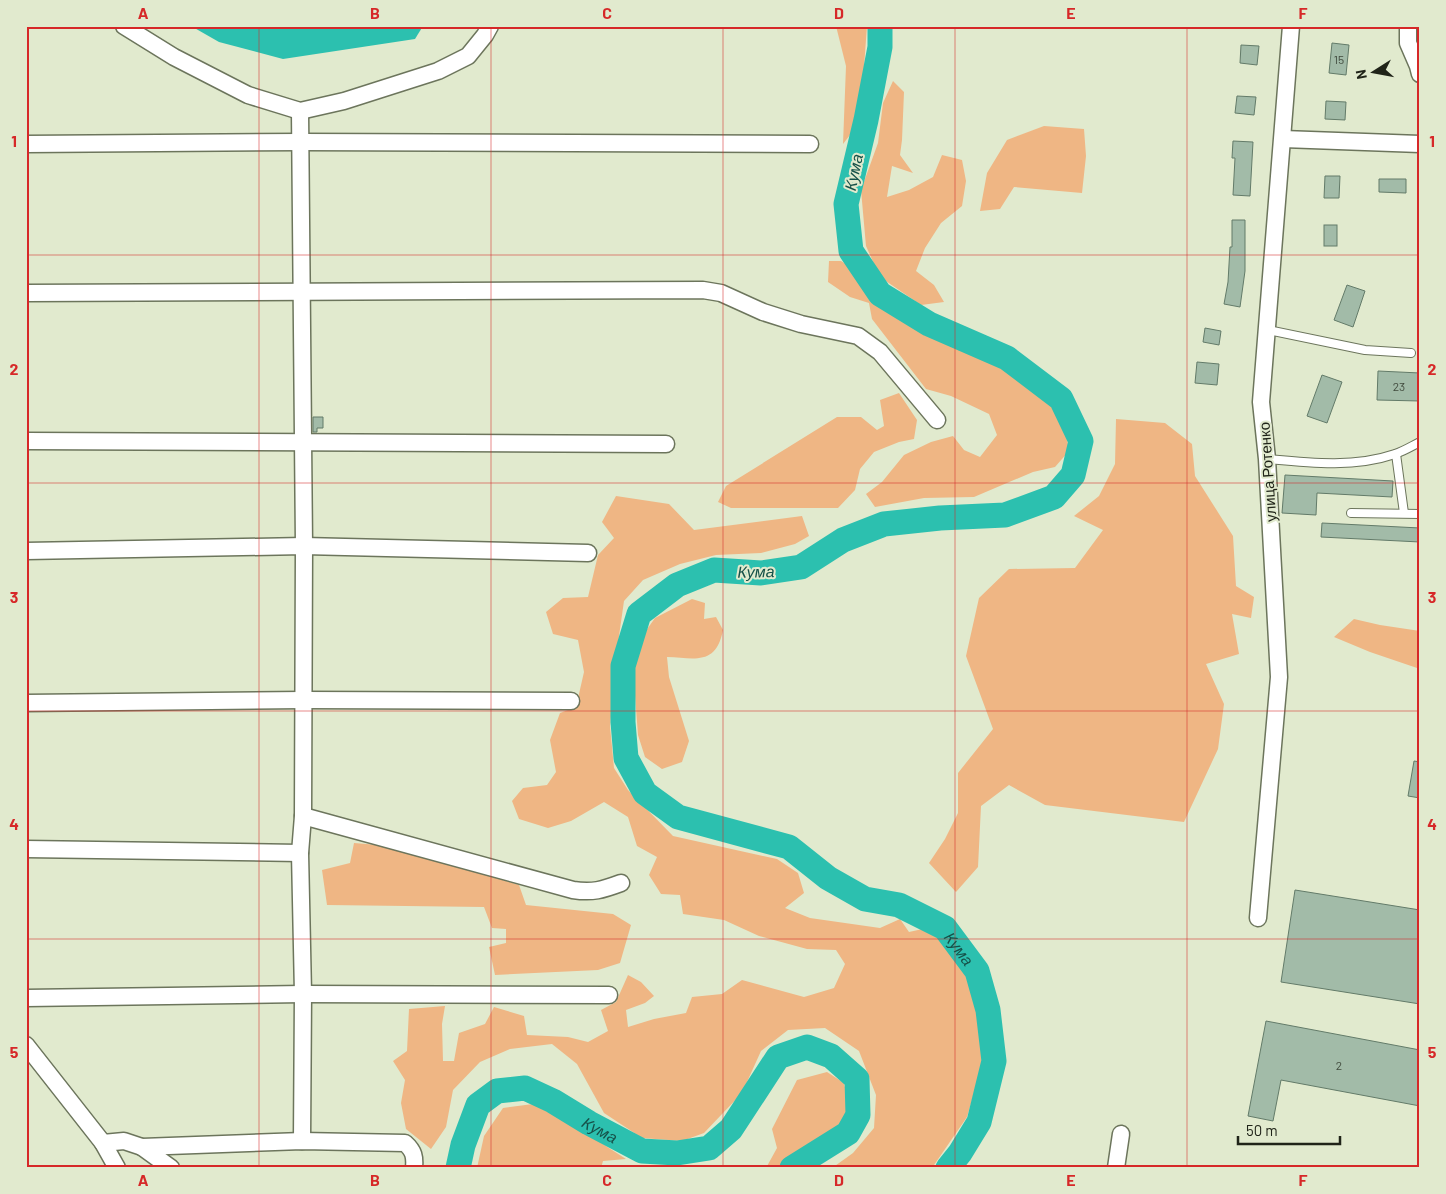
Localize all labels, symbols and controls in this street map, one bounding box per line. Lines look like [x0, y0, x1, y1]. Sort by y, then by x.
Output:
text: A [138, 3, 149, 22]
text: B [370, 3, 380, 22]
text: C [602, 3, 612, 22]
text: D [834, 3, 844, 22]
text: E [1066, 3, 1076, 22]
text: F [1299, 3, 1308, 22]
north arrow [1348, 48, 1398, 98]
house number: 15 [1334, 52, 1344, 66]
text: N [1352, 68, 1370, 81]
text: 1 [11, 131, 17, 150]
text: 1 [1429, 131, 1435, 150]
water label: Кума [840, 152, 866, 192]
text: 2 [10, 359, 19, 378]
text: 2 [1428, 359, 1437, 378]
house number: 23 [1393, 379, 1405, 393]
street label: улица Ротенко [1255, 421, 1279, 523]
water label: Кума [737, 561, 775, 581]
text: 3 [10, 587, 18, 606]
text: 3 [1428, 587, 1436, 606]
text: 4 [9, 814, 19, 833]
text: 4 [1427, 814, 1437, 833]
water label: Кума [941, 928, 979, 969]
text: 5 [10, 1042, 19, 1061]
text: 5 [1428, 1042, 1437, 1061]
house number: 2 [1336, 1058, 1342, 1072]
water label: Кума [579, 1112, 621, 1146]
scale bar [1238, 1114, 1341, 1146]
text: 50 m [1246, 1121, 1278, 1139]
text: A [138, 1170, 149, 1189]
text: B [370, 1170, 380, 1189]
text: C [602, 1170, 612, 1189]
text: D [834, 1170, 844, 1189]
text: E [1066, 1170, 1076, 1189]
text: F [1299, 1170, 1308, 1189]

